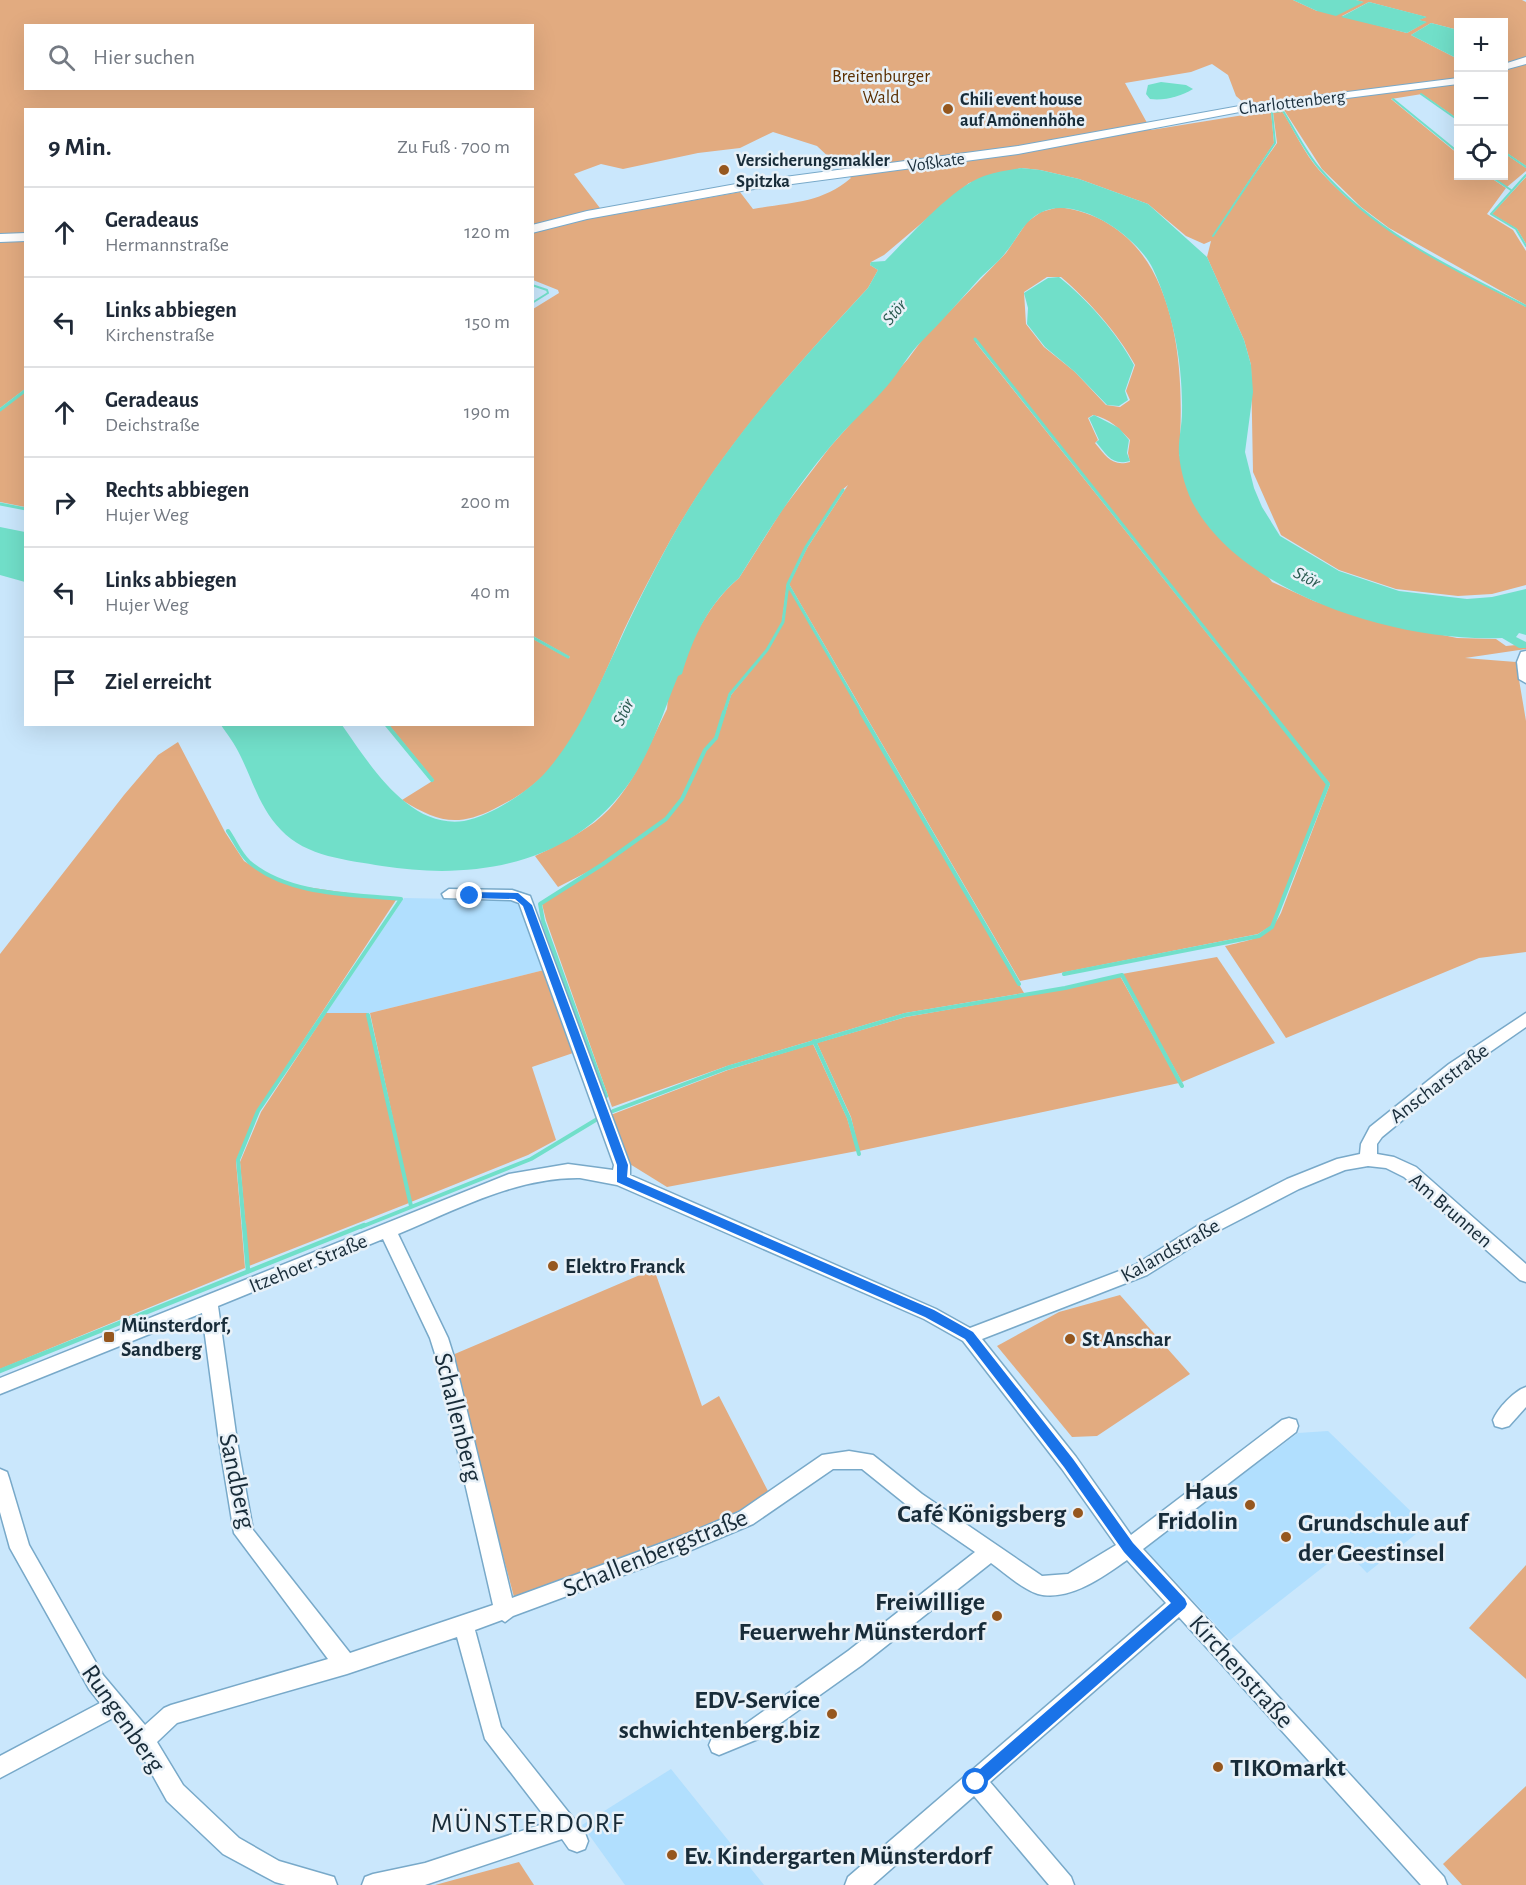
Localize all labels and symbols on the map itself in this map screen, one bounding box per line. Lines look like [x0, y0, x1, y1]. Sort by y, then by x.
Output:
park label: Breitenburger Wald [832, 68, 930, 107]
street label: Charlottenberg [1238, 88, 1347, 118]
place label: Chili event house auf Amönenhöhe [960, 91, 1085, 130]
marker: Chili event house auf Amönenhöhe [941, 102, 955, 116]
street label: Voßkate [906, 150, 966, 176]
place label: Versicherungsmakler Spitzka [736, 152, 890, 191]
marker: Versicherungsmakler Spitzka [717, 163, 731, 177]
water label: Stör [879, 296, 911, 329]
water label: Stör [1290, 564, 1324, 593]
water label: Stör [610, 695, 638, 729]
route end [456, 882, 482, 908]
street label: Anscharstraße [1386, 1040, 1493, 1127]
street label: Am Brunnen [1405, 1169, 1496, 1252]
street label: Kalandstraße [1117, 1215, 1223, 1286]
street label: Itzehoer Straße [246, 1230, 370, 1297]
place label: Elektro Franck [565, 1256, 686, 1277]
marker: Elektro Franck [546, 1259, 560, 1273]
place label: Münsterdorf, Sandberg [121, 1315, 231, 1360]
place label: St Anschar [1082, 1329, 1172, 1350]
marker: Münsterdorf, Sandberg [102, 1330, 116, 1344]
marker: St Anschar [1063, 1332, 1077, 1346]
street label: Schallenberg [429, 1350, 487, 1485]
street label: Sandberg [214, 1431, 260, 1532]
place label: Haus Fridolin [1157, 1478, 1238, 1534]
marker: Haus Fridolin [1243, 1498, 1257, 1512]
place label: Café Königsberg [897, 1501, 1067, 1527]
street label: Schallenbergstraße [559, 1504, 751, 1602]
marker: Café Königsberg [1071, 1506, 1085, 1520]
place label: Grundschule auf der Geestinsel [1298, 1510, 1470, 1566]
marker: Grundschule auf der Geestinsel [1279, 1530, 1293, 1544]
place label: Freiwillige Feuerwehr Münsterdorf [738, 1589, 987, 1645]
marker: Freiwillige Feuerwehr Münsterdorf [990, 1609, 1004, 1623]
street label: Kirchenstraße [1184, 1610, 1299, 1733]
street label: Rungenberg [77, 1660, 170, 1777]
place label: EDV-Service schwichtenberg.biz [619, 1687, 820, 1743]
marker: EDV-Service schwichtenberg.biz [825, 1707, 839, 1721]
place label: TIKOmarkt [1230, 1755, 1346, 1781]
marker: TIKOmarkt [1211, 1760, 1225, 1774]
route start [962, 1768, 988, 1794]
district label: MÜNSTERDORF [431, 1808, 625, 1838]
place label: Ev. Kindergarten Münsterdorf [684, 1843, 994, 1869]
marker: Ev. Kindergarten Münsterdorf [665, 1848, 679, 1862]

